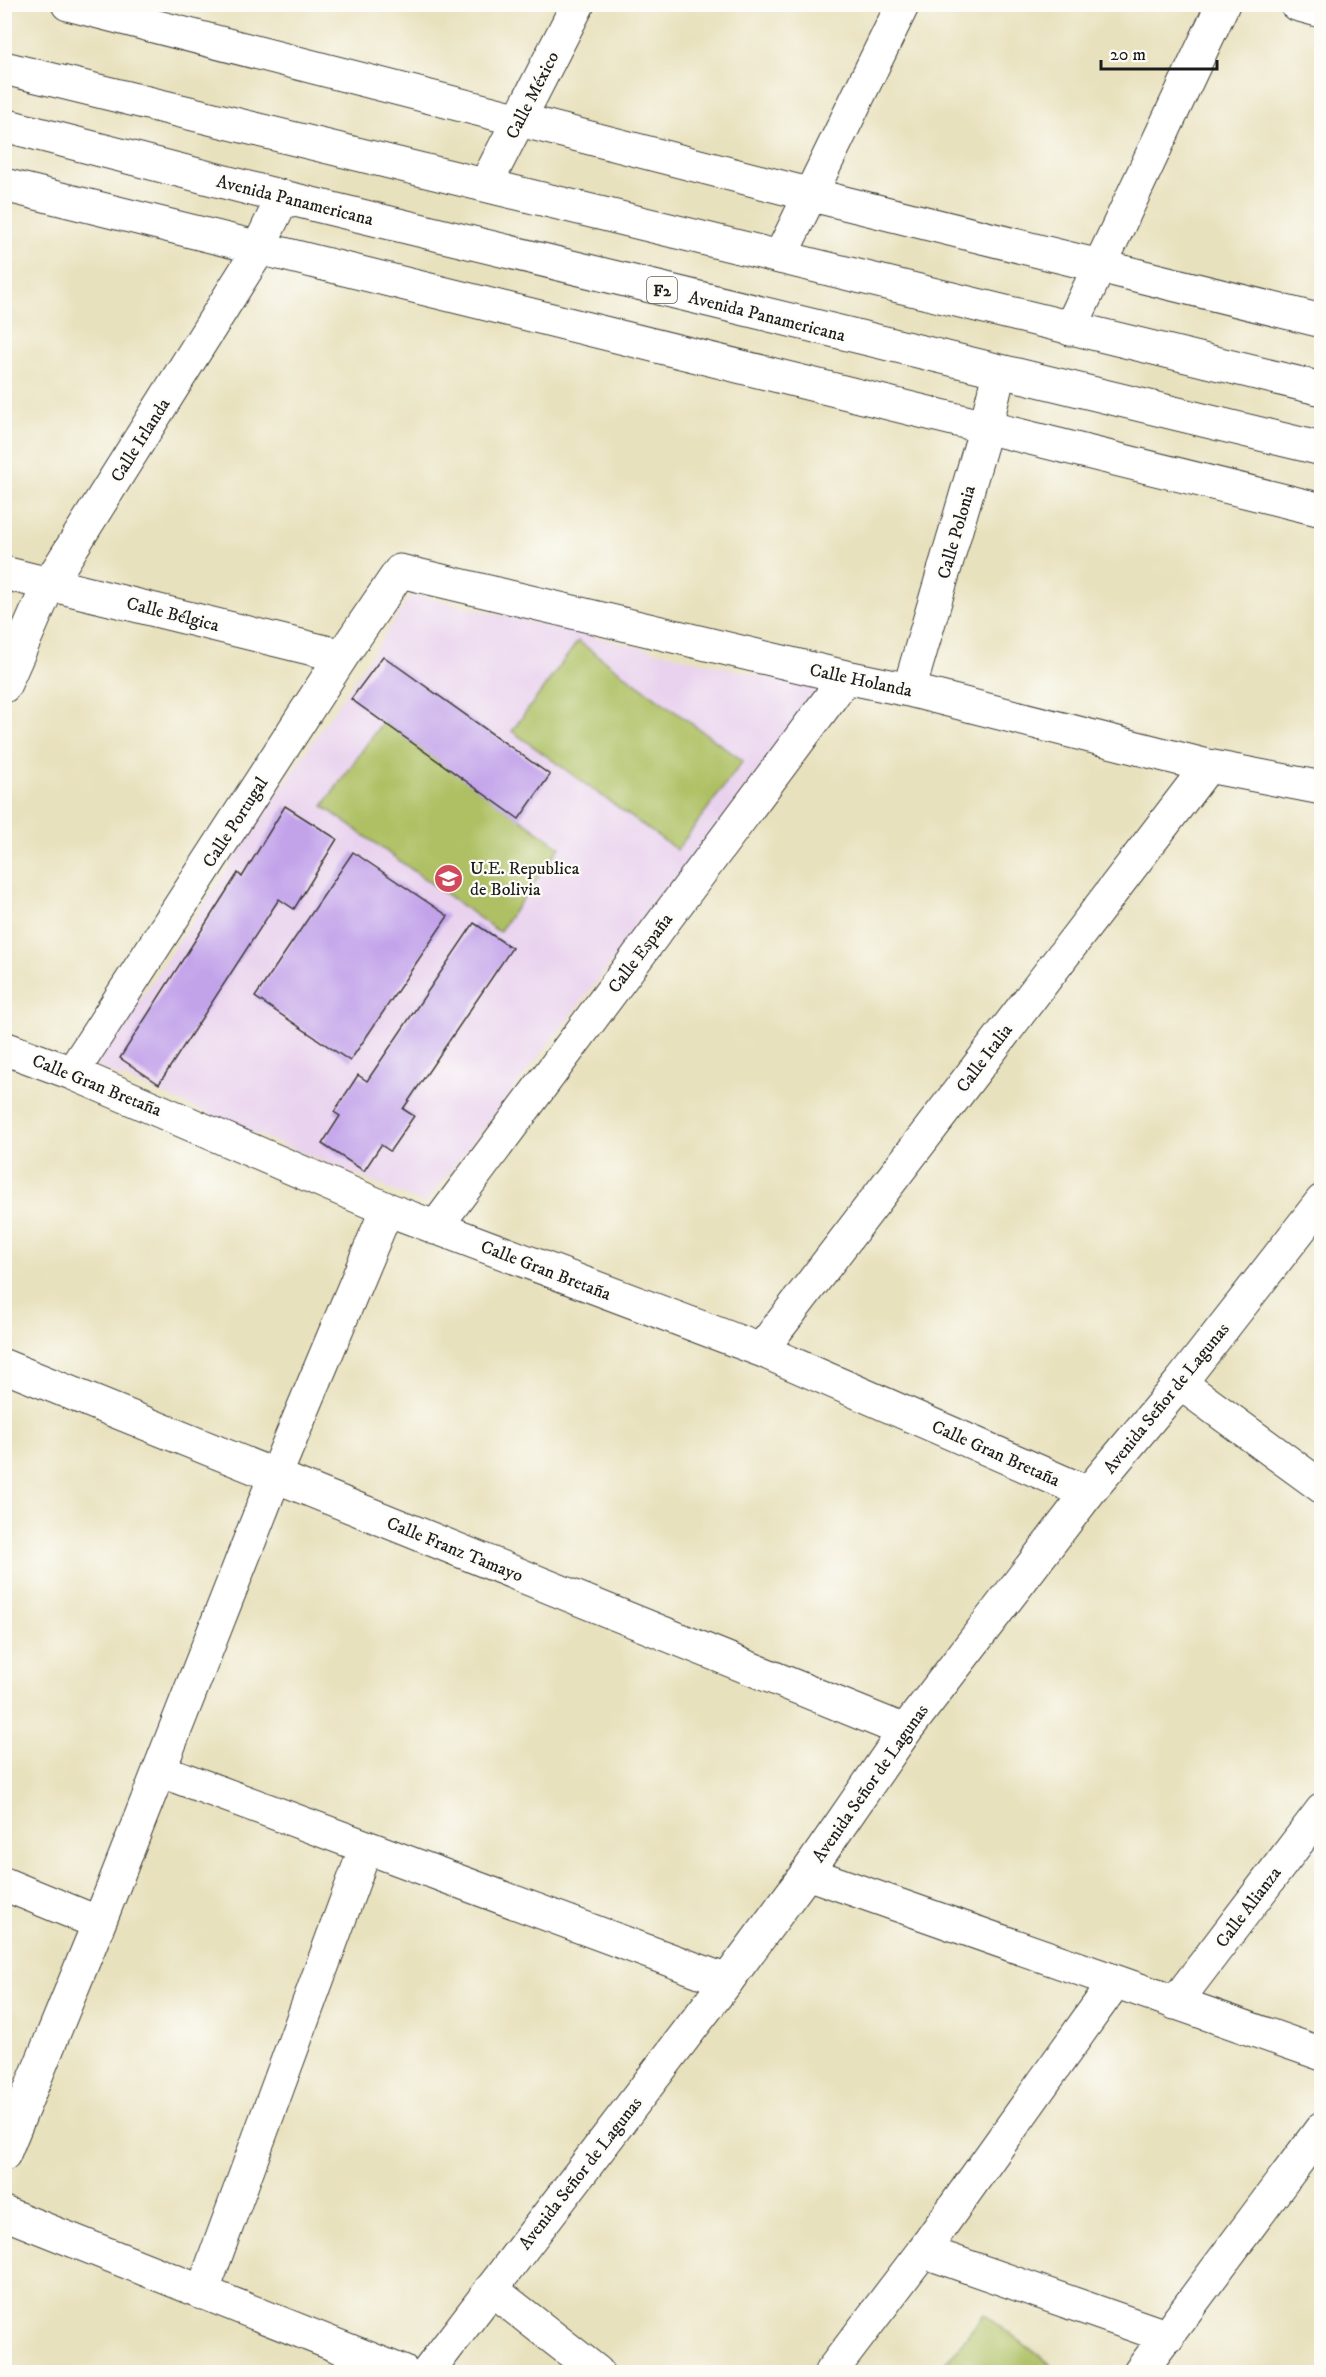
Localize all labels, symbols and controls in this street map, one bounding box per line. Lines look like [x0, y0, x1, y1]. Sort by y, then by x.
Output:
scale bar [1101, 33, 1216, 71]
text: 20 m [1110, 44, 1146, 66]
street label: Calle México [501, 48, 564, 143]
street label: Avenida Panamericana [214, 171, 376, 231]
road number: F2 [647, 277, 677, 303]
street label: Avenida Panamericana [686, 287, 848, 347]
street label: Calle Irlanda [106, 394, 175, 487]
street label: Calle Polonia [933, 483, 981, 582]
street label: Calle Bélgica [124, 593, 222, 637]
street label: Calle Holanda [808, 659, 914, 703]
street label: Calle Portugal [198, 773, 274, 872]
place label: U.E. Republica de Bolivia [470, 858, 580, 901]
school or university icon: U.E. Republica de Bolivia [433, 862, 465, 894]
street label: Calle España [604, 909, 678, 998]
street label: Calle Italia [952, 1020, 1018, 1097]
street label: Calle Gran Bretaña [29, 1050, 165, 1122]
street label: Calle Gran Bretaña [477, 1236, 614, 1306]
street label: Avenida Señor de Lagunas [1099, 1319, 1234, 1479]
street label: Calle Gran Bretaña [928, 1416, 1063, 1492]
street label: Calle Franz Tamayo [383, 1513, 526, 1587]
street label: Avenida Señor de Lagunas [808, 1700, 934, 1867]
street label: Calle Alianza [1211, 1862, 1287, 1952]
street label: Avenida Señor de Lagunas [514, 2093, 647, 2254]

